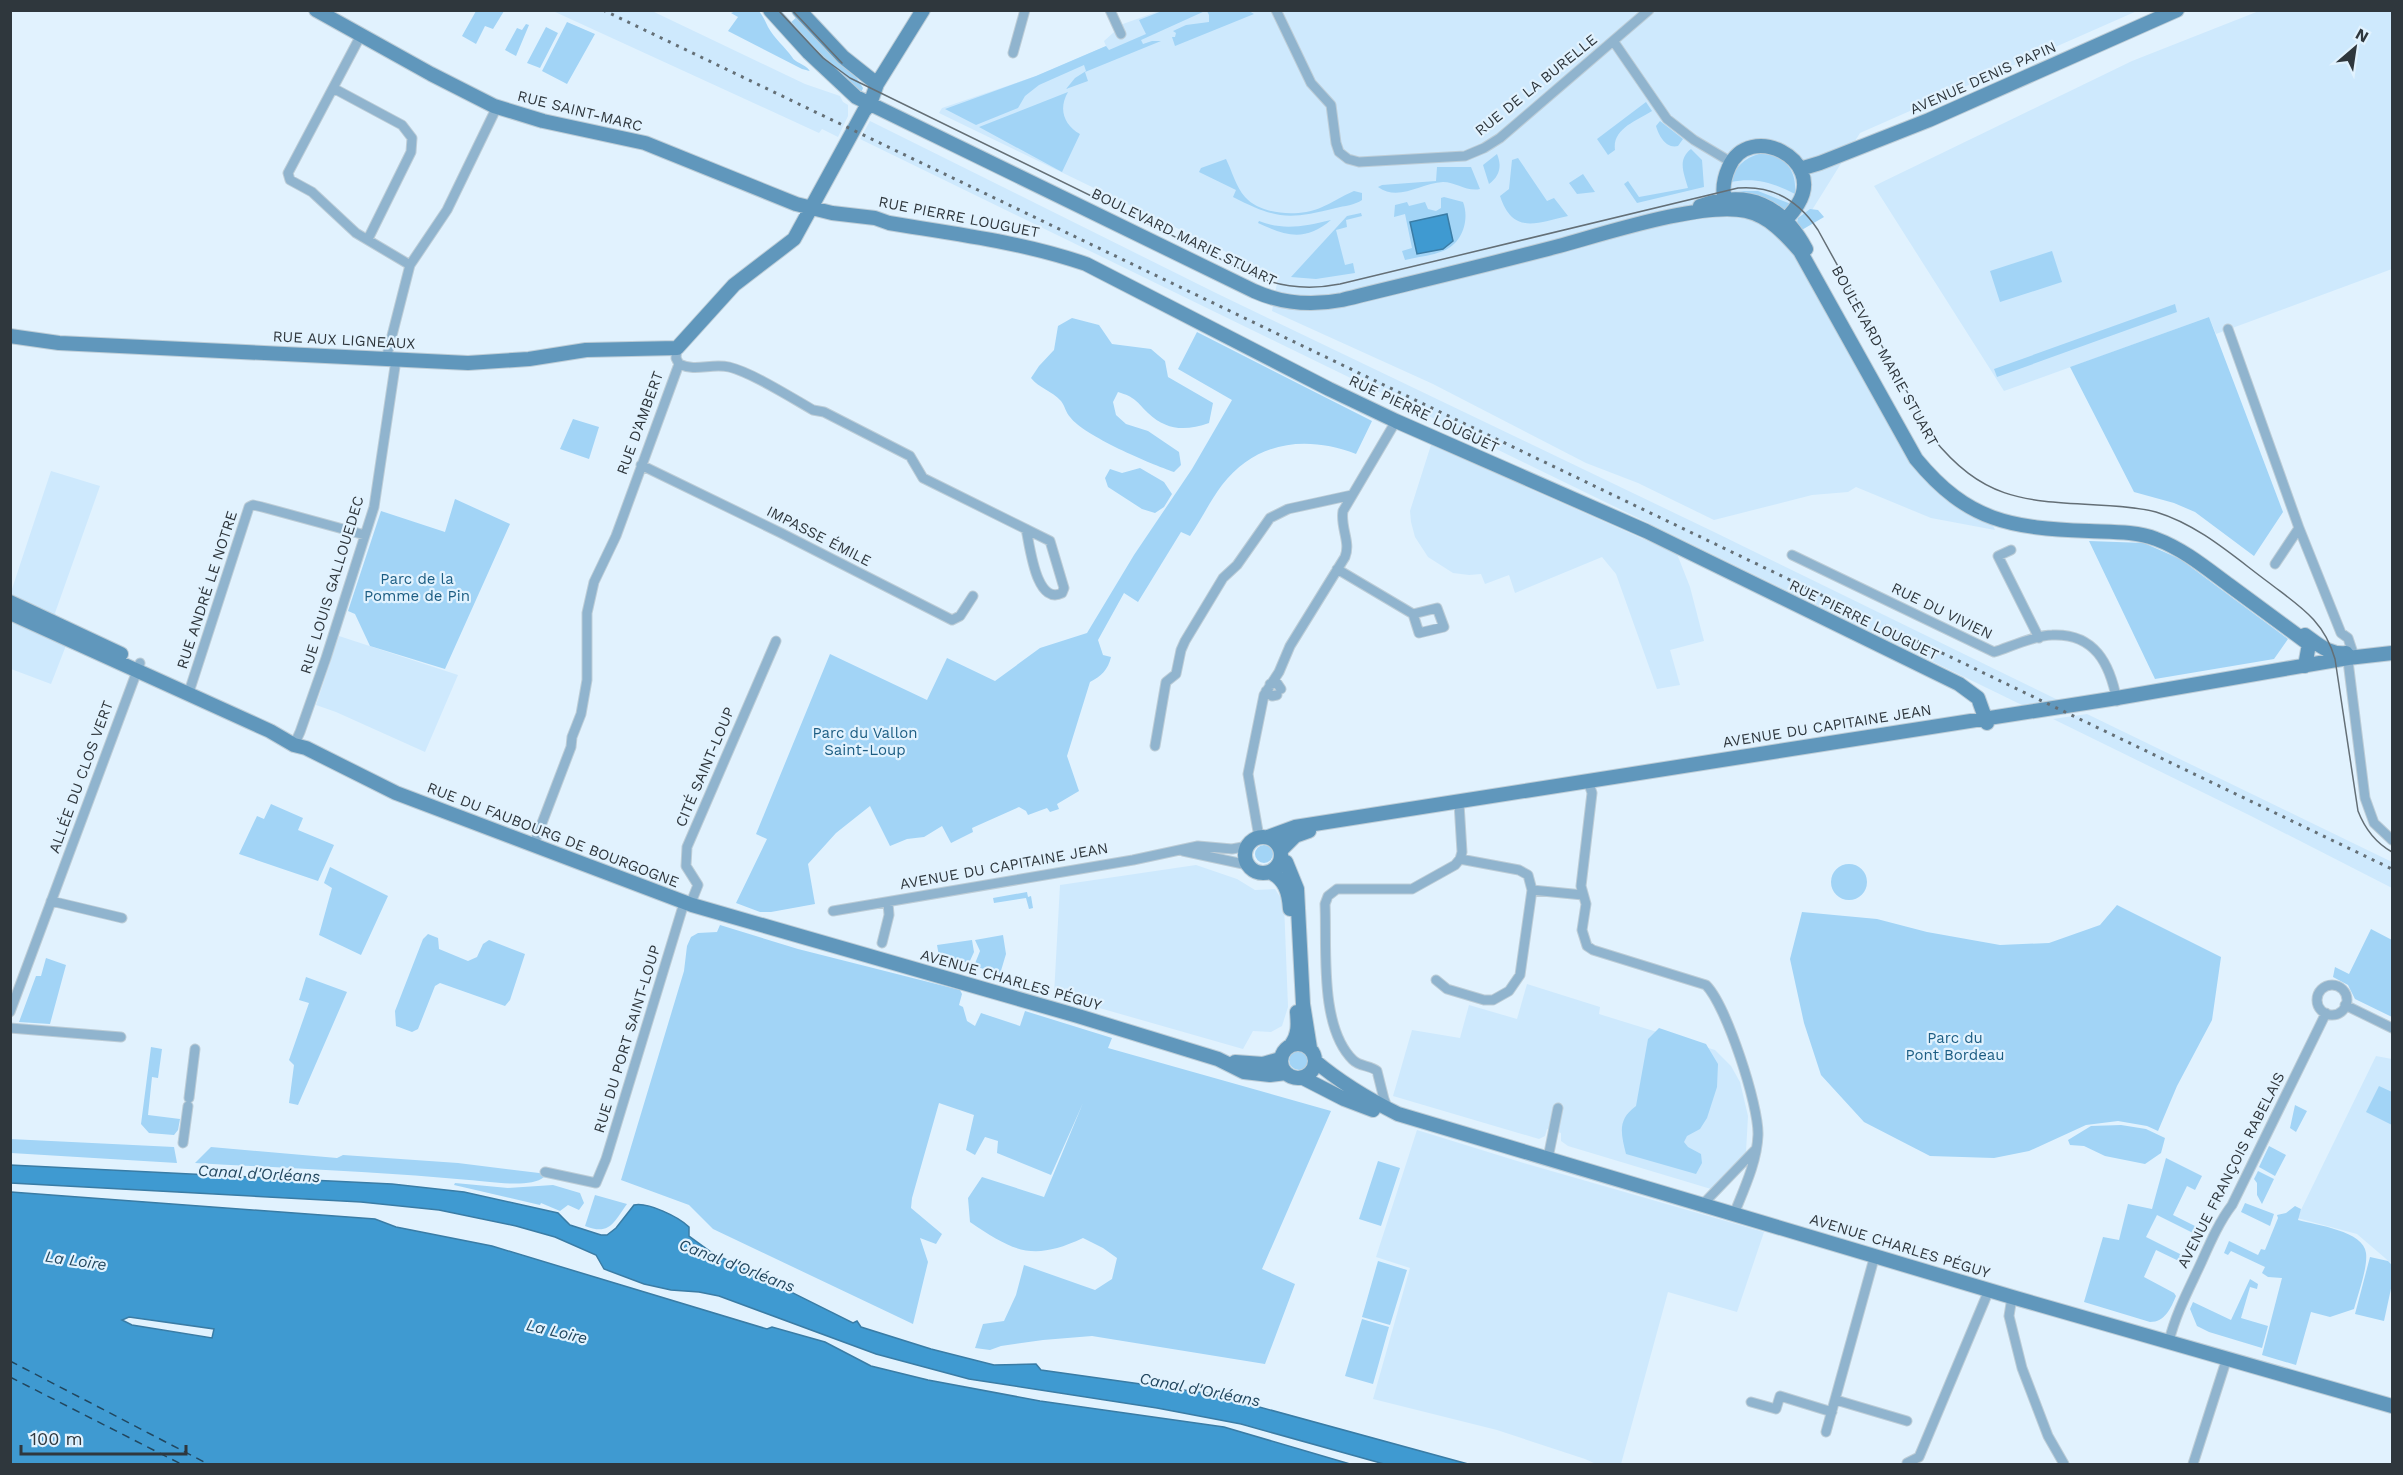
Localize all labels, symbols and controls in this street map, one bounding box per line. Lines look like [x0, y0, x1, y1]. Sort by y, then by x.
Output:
north arrow [2325, 18, 2385, 78]
text: N [2352, 24, 2372, 47]
street label: RUE DE LA BURELLE [1471, 30, 1601, 140]
street label: AVENUE DENIS PAPIN [1907, 38, 2059, 118]
street label: RUE SAINT-MARC [516, 87, 644, 135]
street label: BOULEVARD MARIE STUART [1088, 184, 1280, 290]
street label: RUE PIERRE LOUGUET [877, 193, 1041, 241]
street label: BOULEVARD MARIE STUART [1828, 263, 1942, 449]
street label: RUE AUX LIGNEAUX [272, 327, 416, 353]
street label: RUE D'AMBERT [613, 369, 667, 477]
street label: RUE PIERRE LOUGUET [1346, 371, 1502, 457]
street label: RUE LOUIS GALLOUEDEC [296, 494, 368, 676]
street label: IMPASSE ÉMILE [764, 502, 874, 570]
street label: RUE ANDRÉ LE NOTRE [173, 509, 241, 671]
park label: Parc de la Pomme de Pin [364, 570, 470, 605]
street label: RUE PIERRE LOUGUET [1787, 576, 1941, 664]
street label: RUE DU VIVIEN [1889, 579, 1995, 643]
street label: ALLÉE DU CLOS VERT [45, 698, 117, 856]
street label: AVENUE DU CAPITAINE JEAN [1721, 701, 1933, 751]
street label: CITÉ SAINT-LOUP [672, 704, 738, 830]
park label: Parc du Vallon Saint-Loup [812, 724, 918, 759]
street label: RUE DU FAUBOURG DE BOURGOGNE [425, 779, 681, 891]
street label: AVENUE DU CAPITAINE JEAN [898, 839, 1110, 893]
street label: RUE DU PORT SAINT-LOUP [590, 943, 664, 1135]
street label: AVENUE CHARLES PÉGUY [918, 945, 1104, 1015]
park label: Parc du Pont Bordeau [1905, 1029, 2005, 1064]
street label: AVENUE FRANÇOIS RABELAIS [2174, 1069, 2288, 1271]
water label: Canal d'Orléans [197, 1161, 321, 1186]
street label: AVENUE CHARLES PÉGUY [1808, 1210, 1993, 1282]
water label: Canal d'Orléans [676, 1235, 797, 1296]
water label: La Loire [44, 1247, 108, 1274]
water label: La Loire [524, 1315, 589, 1348]
water label: Canal d'Orléans [1138, 1368, 1262, 1411]
scale bar [21, 1418, 186, 1456]
text: 100 m [30, 1428, 83, 1449]

